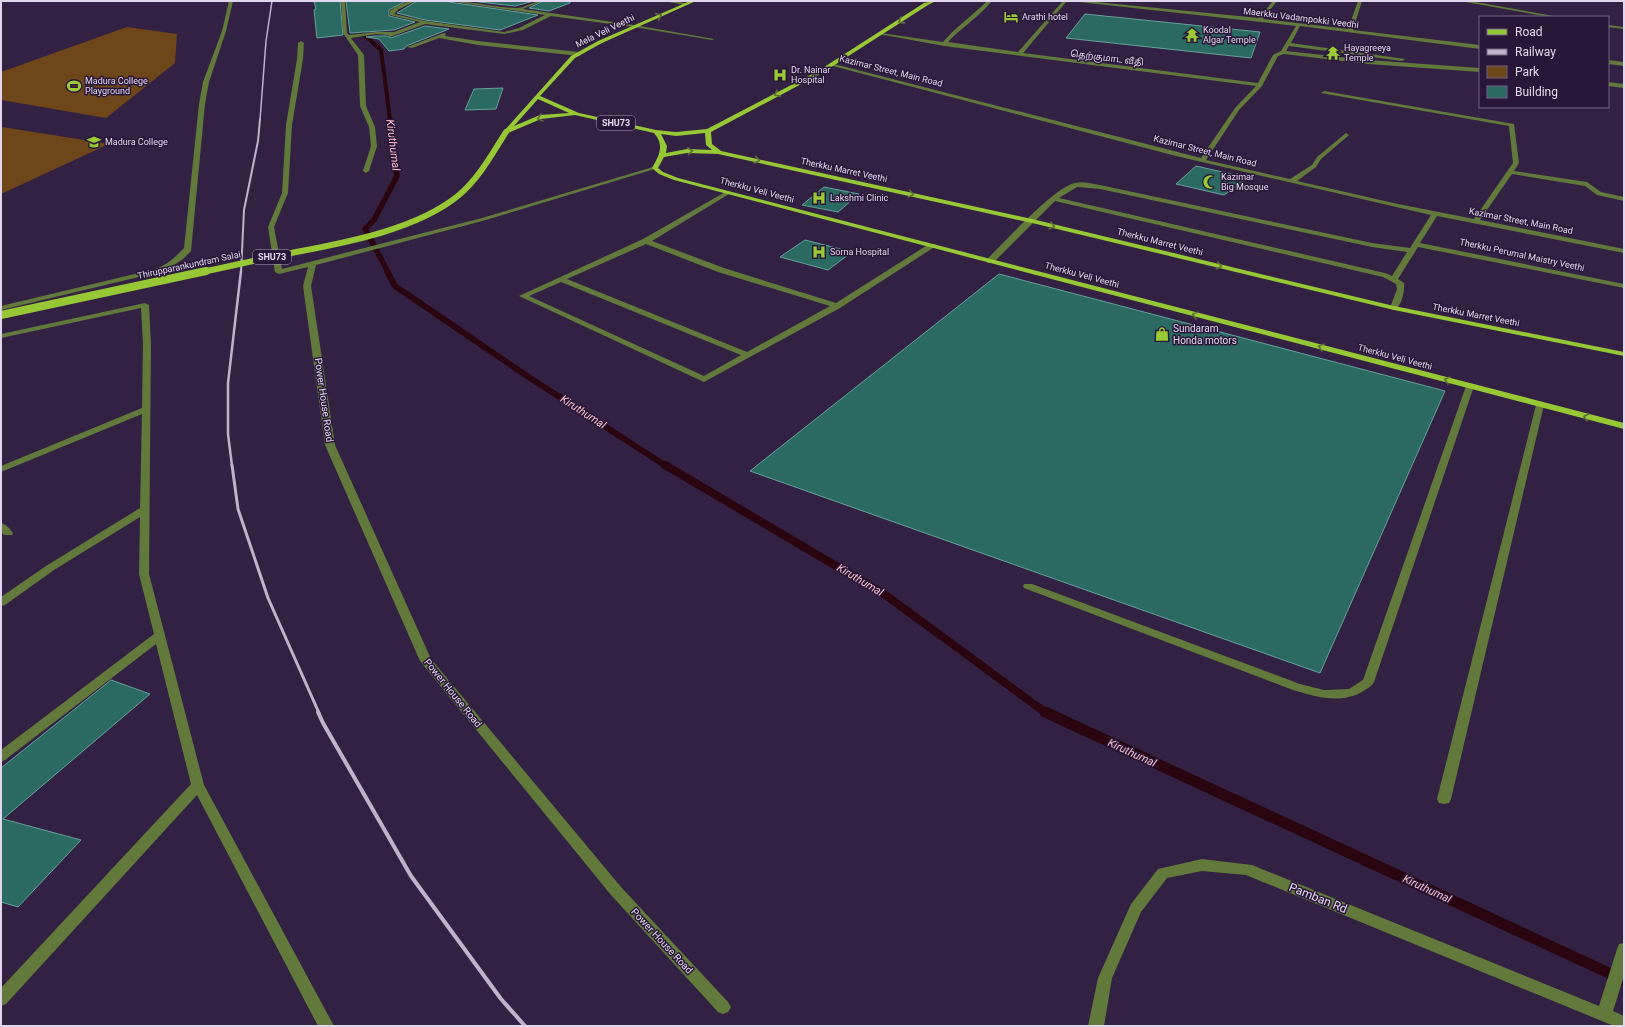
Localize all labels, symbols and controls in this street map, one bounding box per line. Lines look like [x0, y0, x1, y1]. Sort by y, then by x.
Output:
street label: Maerkku Vadampokki Veedhi [1243, 6, 1359, 30]
hotel icon: Arathi hotel [1003, 9, 1019, 25]
street label: Mela Veli Veethi [574, 12, 636, 50]
one-way arrow [655, 12, 662, 20]
place label: Arathi hotel [1022, 12, 1068, 22]
one-way arrow [898, 16, 905, 24]
legend [1479, 16, 1609, 108]
place label: Koodal Algar Temple [1203, 25, 1256, 45]
text: Road [1515, 25, 1543, 39]
temple icon: Koodal Algar Temple [1184, 27, 1200, 43]
place label: Hayagreeya Temple [1344, 43, 1391, 63]
temple icon: Hayagreeya Temple [1325, 45, 1341, 61]
text: Railway [1515, 45, 1556, 59]
street label: தெற்குமாட வீதி [1070, 49, 1144, 68]
street label: Kazimar Street, Main Road [838, 53, 944, 89]
place label: Dr. Nainar Hospital [791, 65, 830, 85]
text: Park [1515, 65, 1540, 79]
hospital icon: Dr. Nainar Hospital [772, 67, 788, 83]
place label: Madura College Playground [85, 76, 148, 96]
sports icon: Madura College Playground [66, 78, 82, 94]
text: Building [1515, 85, 1558, 99]
one-way arrow [774, 90, 781, 97]
one-way arrow [537, 113, 544, 122]
road number: SHU73 [597, 116, 635, 130]
water label: Kiruthumal [383, 119, 403, 172]
street label: Kazimar Street, Main Road [1152, 133, 1258, 169]
school or university icon: Madura College [86, 134, 102, 150]
place label: Madura College [105, 137, 168, 147]
one-way arrow [687, 146, 693, 155]
one-way arrow [754, 156, 760, 164]
street label: Therkku Marret Veethi [800, 156, 888, 184]
place label: Kazimar Big Mosque [1221, 172, 1269, 192]
mosque icon: Kazimar Big Mosque [1202, 174, 1218, 190]
street label: Therkku Veli Veethi [719, 175, 795, 205]
hospital icon: Lakshmi Clinic [811, 190, 827, 206]
one-way arrow [908, 190, 914, 198]
place label: Lakshmi Clinic [830, 193, 889, 203]
street label: Kazimar Street, Main Road [1468, 206, 1574, 236]
one-way arrow [1049, 221, 1055, 229]
street label: Therkku Marret Veethi [1116, 226, 1204, 258]
street label: Therkku Perumal Maistry Veethi [1459, 237, 1585, 273]
hospital icon: Sorna Hospital [811, 244, 827, 260]
place label: Sorna Hospital [830, 247, 889, 257]
street label: Thirupparankundram Salai [136, 249, 242, 281]
road number: SHU73 [253, 250, 291, 264]
street label: Therkku Veli Veethi [1044, 260, 1120, 290]
one-way arrow [1215, 261, 1222, 270]
street label: Therkku Marret Veethi [1432, 302, 1520, 328]
one-way arrow [1192, 311, 1199, 319]
place label: Sundaram Honda motors [1173, 323, 1237, 346]
shop icon: Sundaram Honda motors [1154, 326, 1170, 342]
street label: Therkku Veli Veethi [1357, 342, 1433, 372]
one-way arrow [1318, 344, 1324, 352]
street label: Power House Road [313, 357, 335, 443]
one-way arrow [1444, 377, 1450, 385]
water label: Kiruthumal [558, 392, 609, 432]
one-way arrow [1583, 413, 1589, 421]
water label: Kiruthumal [834, 561, 886, 599]
street label: Power House Road [422, 657, 484, 729]
water label: Kiruthumal [1106, 736, 1159, 770]
water label: Kiruthumal [1401, 872, 1454, 906]
street label: Pamban Rd [1287, 880, 1349, 916]
street label: Power House Road [629, 906, 695, 976]

